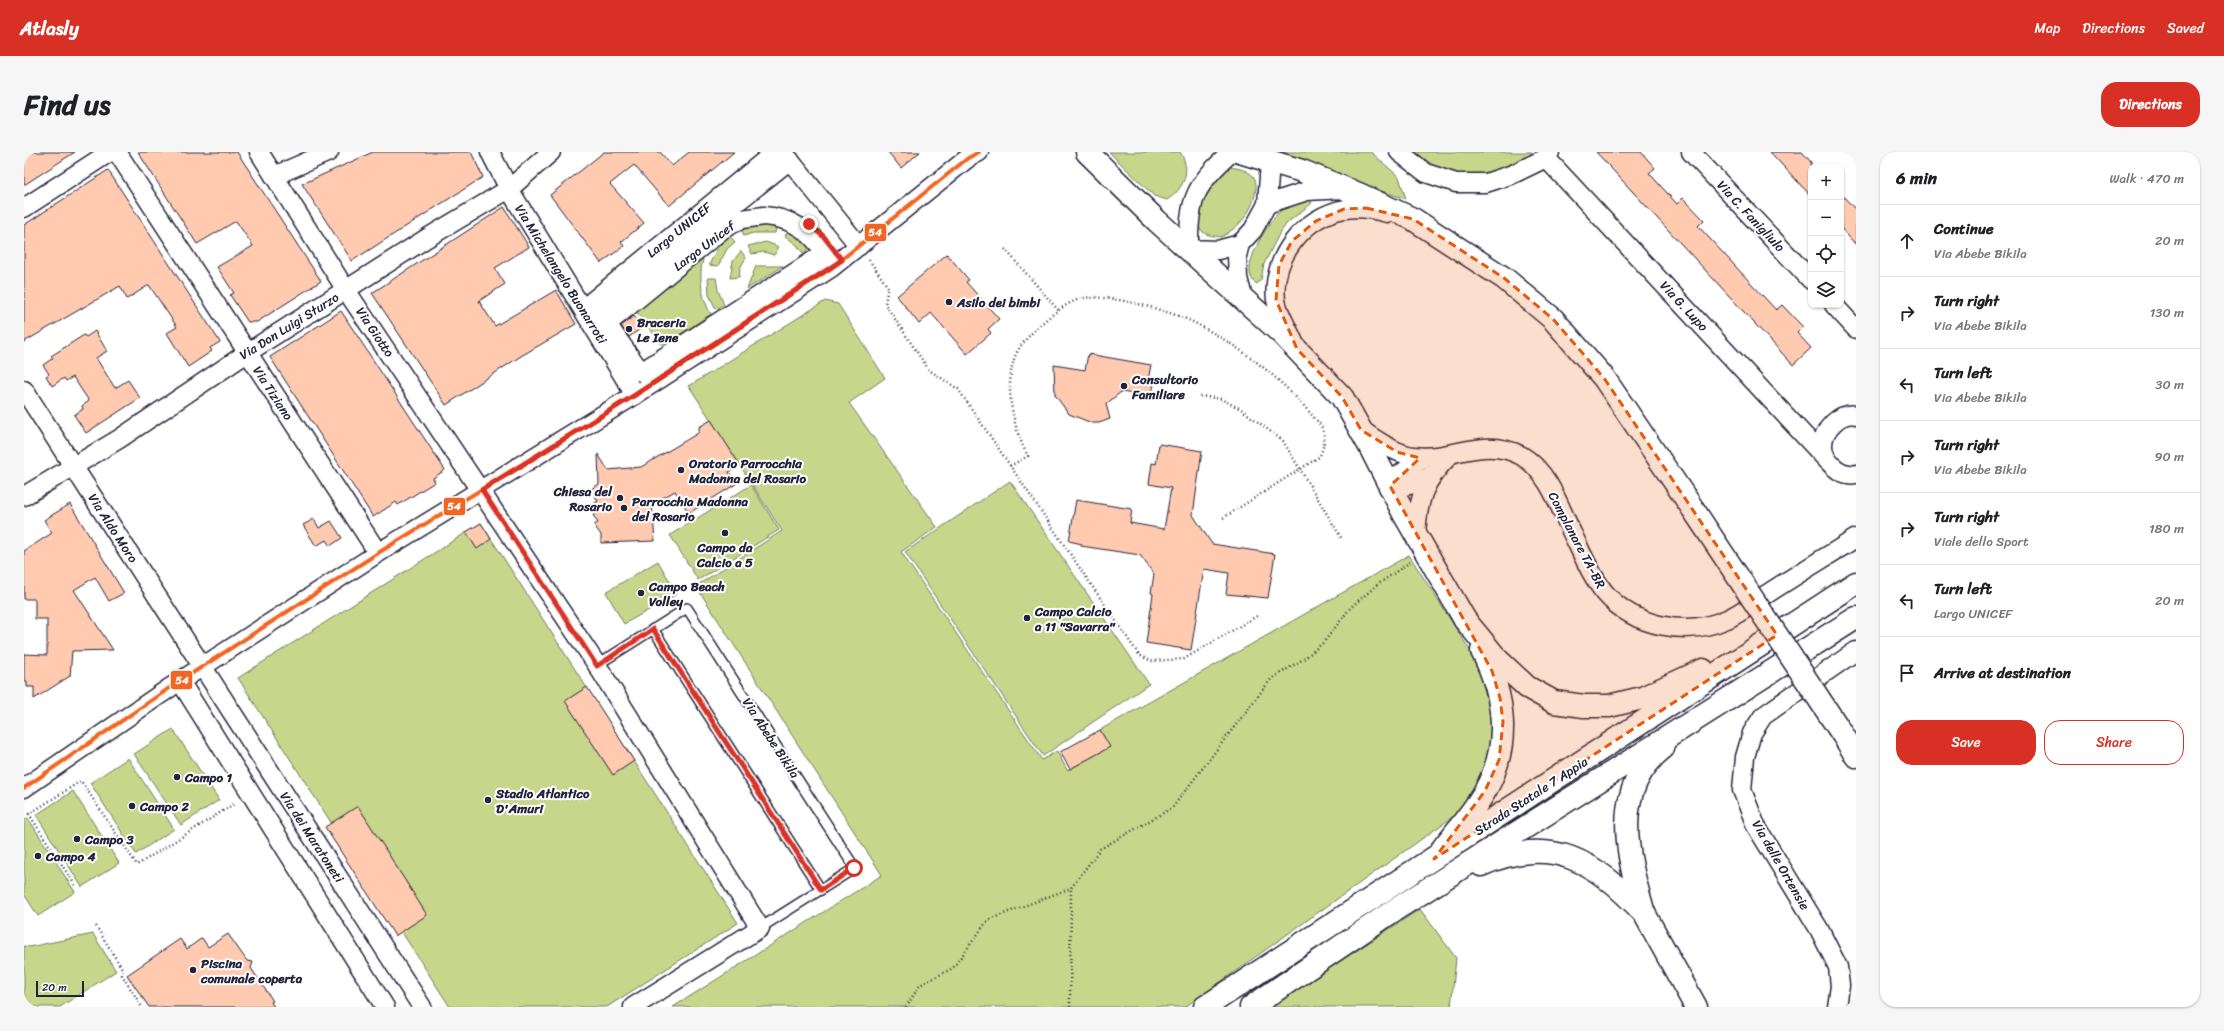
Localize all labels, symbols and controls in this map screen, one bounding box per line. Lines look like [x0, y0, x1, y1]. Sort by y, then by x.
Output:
text: Atlasly [20, 12, 79, 45]
text: Map [2034, 16, 2060, 41]
text: Directions [2082, 16, 2145, 41]
text: Saved [2167, 16, 2204, 41]
text: Find us [24, 80, 111, 129]
button: Directions [2101, 82, 2200, 127]
text: 6 min [1896, 163, 1937, 193]
map controls [1808, 164, 1844, 308]
button: + [1808, 164, 1844, 200]
text: Walk · 470 m [2109, 167, 2184, 190]
street label: Via C. Fanigliulo [1711, 175, 1791, 258]
street label: Largo UNICEF [641, 196, 717, 264]
street label: Via Michelangelo Buonarroti [508, 199, 614, 349]
button: − [1808, 200, 1844, 236]
street label: Largo Unicef [668, 214, 741, 277]
route end [800, 215, 818, 233]
text: Continue [1934, 216, 1994, 242]
line badge: 54 [864, 223, 887, 242]
text: 54 [868, 223, 882, 242]
text: 20 m [2155, 229, 2184, 252]
icon: ahead [1896, 230, 1918, 252]
button: locate [1808, 236, 1844, 272]
text: Via Abebe Bikila [1934, 242, 2027, 265]
button: layers [1808, 272, 1844, 308]
street label: Via G. Lupo [1654, 275, 1714, 337]
street label: Via Don Luigi Sturzo [234, 286, 344, 366]
text: Turn right [1934, 288, 1999, 314]
place label: Asilo dei bimbi [956, 291, 1042, 314]
marker: Asilo dei bimbi [944, 297, 954, 307]
text: 130 m [2150, 301, 2184, 324]
street label: Via Giotto [350, 302, 401, 362]
icon: right [1896, 302, 1918, 324]
place label: Braceria Le Iene [637, 311, 686, 349]
text: Via Abebe Bikila [1934, 314, 2027, 337]
marker: Braceria Le Iene [624, 324, 634, 334]
text: Turn left [1934, 360, 1992, 386]
street label: Via Tiziano [247, 361, 300, 425]
place label: Consultorio Familiare [1131, 368, 1198, 406]
text: 30 m [2155, 373, 2184, 396]
icon: left [1896, 374, 1918, 396]
marker: Consultorio Familiare [1119, 381, 1129, 391]
text: Via Abebe Bikila [1934, 386, 2027, 409]
text: Turn right [1934, 432, 1999, 458]
text: 90 m [2154, 445, 2184, 468]
icon: right [1896, 446, 1918, 468]
place label: Oratorio Parrocchia Madonna del Rosario [688, 452, 806, 490]
text: Via Abebe Bikila [1934, 458, 2027, 481]
marker: Oratorio Parrocchia Madonna del Rosario [676, 465, 686, 475]
place label: Chiesa del Rosario [553, 480, 613, 518]
street label: Complanare TA-BR [1542, 487, 1612, 593]
street label: Via Aldo Moro [82, 488, 144, 568]
place label: Parrocchia Madonna del Rosario [632, 490, 748, 528]
marker: Chiesa del Rosario [615, 493, 625, 503]
line badge: 54 [443, 497, 466, 516]
text: 54 [447, 497, 461, 516]
marker: Parrocchia Madonna del Rosario [619, 503, 629, 513]
text: Turn right [1934, 504, 1999, 530]
text: 180 m [2149, 517, 2184, 540]
icon: right [1896, 518, 1918, 540]
marker: Campo da Calcio a 5 [720, 528, 730, 538]
text: Viale dello Sport [1934, 530, 2029, 553]
place label: Campo da Calcio a 5 [696, 536, 753, 574]
place label: Campo Beach Volley [648, 575, 725, 613]
text: Turn left [1934, 576, 1992, 602]
marker: Campo Beach Volley [636, 588, 646, 598]
text: 20 m [2155, 589, 2184, 612]
icon: left [1896, 590, 1918, 612]
place label: Campo Calcio a 11 "Savarra" [1034, 600, 1116, 638]
text: Largo UNICEF [1934, 602, 2012, 625]
marker: Campo Calcio a 11 "Savarra" [1022, 613, 1032, 623]
text: Arrive at destination [1934, 660, 2071, 686]
icon: arrive [1896, 662, 1918, 684]
line badge: 54 [170, 670, 193, 690]
text: 54 [175, 671, 189, 690]
street label: Via Abebe Bikila [736, 693, 806, 784]
button: Save [1896, 720, 2036, 765]
button: Share [2044, 720, 2184, 765]
street label: Strada Statale 7 Appia [1469, 750, 1593, 842]
place label: Campo 1 [184, 766, 232, 789]
marker: Campo 1 [172, 772, 182, 782]
place label: Stadio Atlantico D'Amuri [495, 782, 590, 820]
street label: Via dei Maratoneti [274, 787, 350, 888]
place label: Campo 2 [139, 795, 189, 818]
marker: Stadio Atlantico D'Amuri [483, 795, 493, 805]
marker: Campo 2 [127, 801, 137, 811]
street label: Via delle Ortensie [1746, 815, 1816, 915]
place label: Campo 3 [84, 828, 134, 851]
marker: Campo 3 [72, 834, 82, 844]
place label: Campo 4 [45, 845, 96, 868]
marker: Campo 4 [33, 851, 43, 861]
route start [845, 859, 863, 877]
place label: Piscina comunale coperta [200, 952, 303, 990]
marker: Piscina comunale coperta [188, 965, 198, 975]
text: 20 m [42, 978, 67, 997]
scale bar [36, 979, 84, 998]

